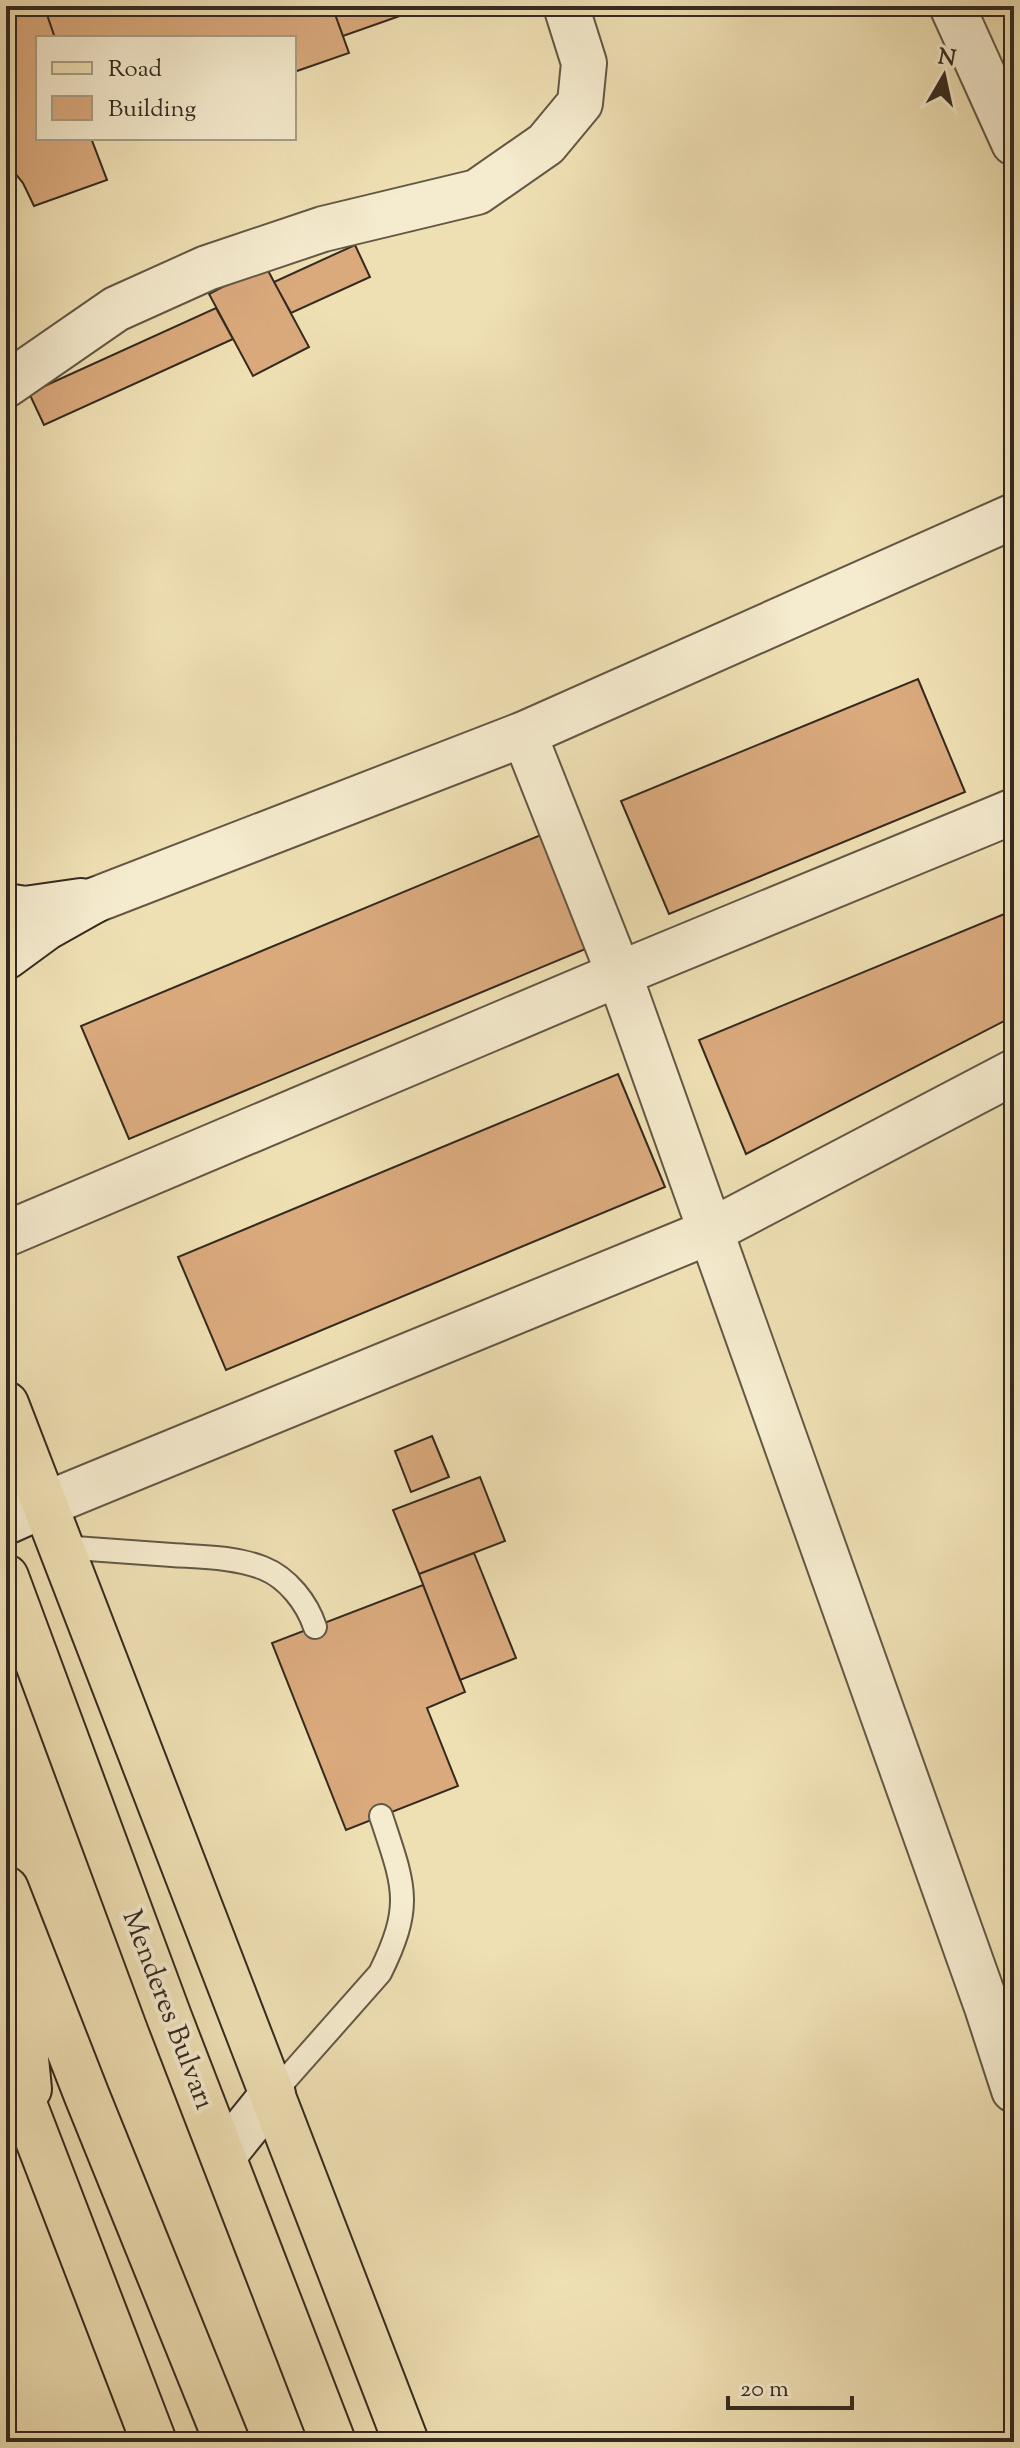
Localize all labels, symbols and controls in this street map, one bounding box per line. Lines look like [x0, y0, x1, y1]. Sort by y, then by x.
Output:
legend [36, 36, 296, 140]
north arrow [904, 36, 984, 116]
text: N [935, 42, 958, 76]
text: Road [108, 53, 162, 87]
text: Building [108, 93, 197, 127]
street label: Menderes Bulvarı [111, 1905, 223, 2116]
scale bar [728, 2360, 852, 2410]
text: 20 m [740, 2373, 789, 2407]

